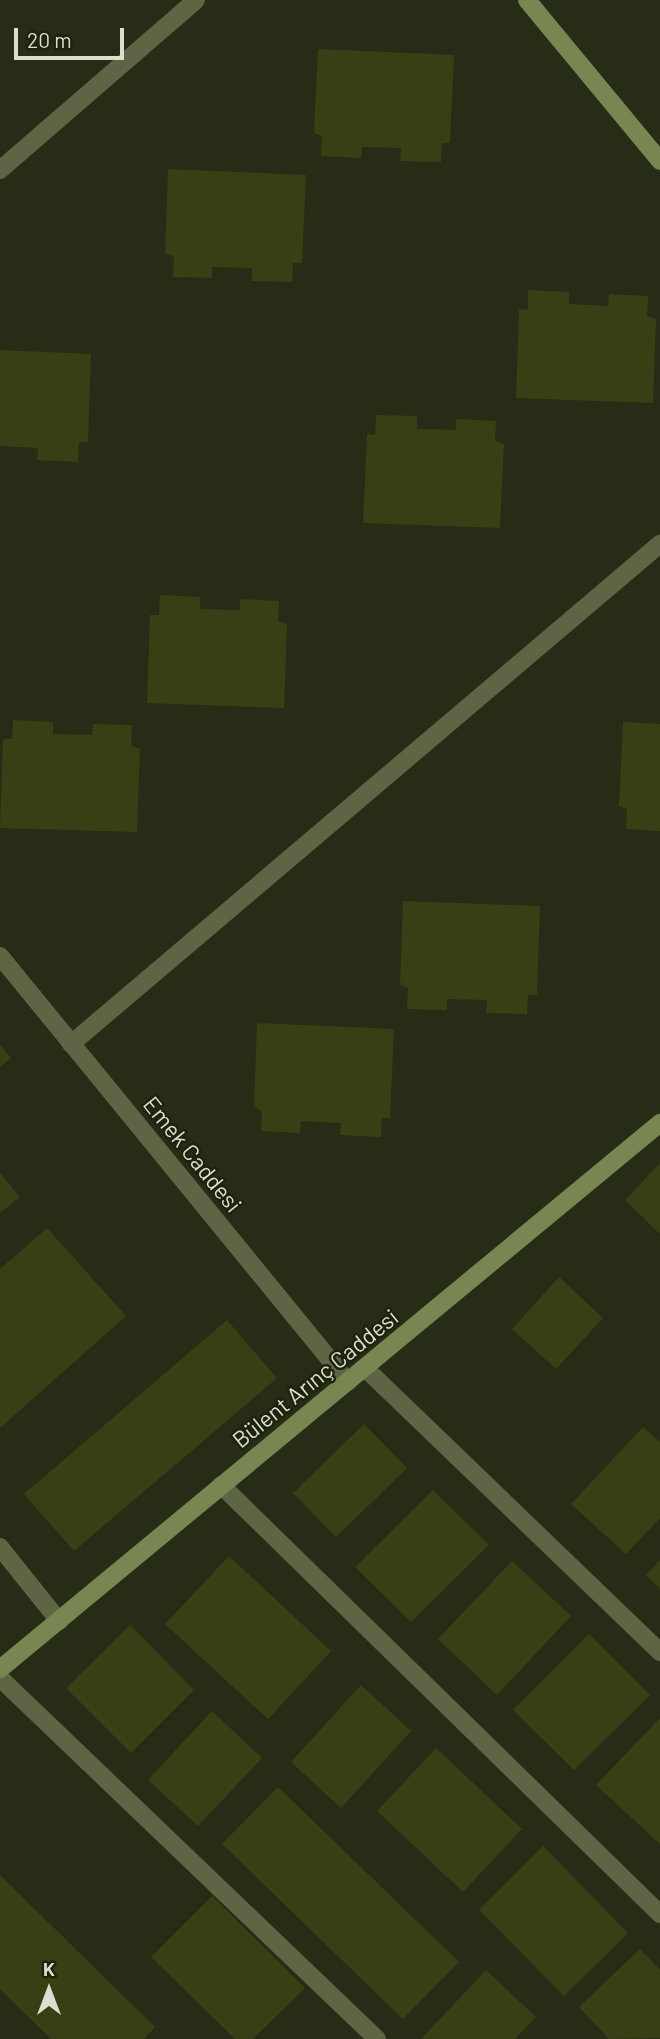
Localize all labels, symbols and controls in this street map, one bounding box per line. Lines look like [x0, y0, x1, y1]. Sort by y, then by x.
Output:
scale bar [18, 14, 128, 58]
text: 20 m [27, 27, 72, 52]
street label: Emek Caddesi [138, 1091, 248, 1217]
street label: Bülent Arınç Caddesi [227, 1303, 403, 1453]
north arrow [14, 1955, 84, 2025]
text: K [43, 1957, 55, 1980]

